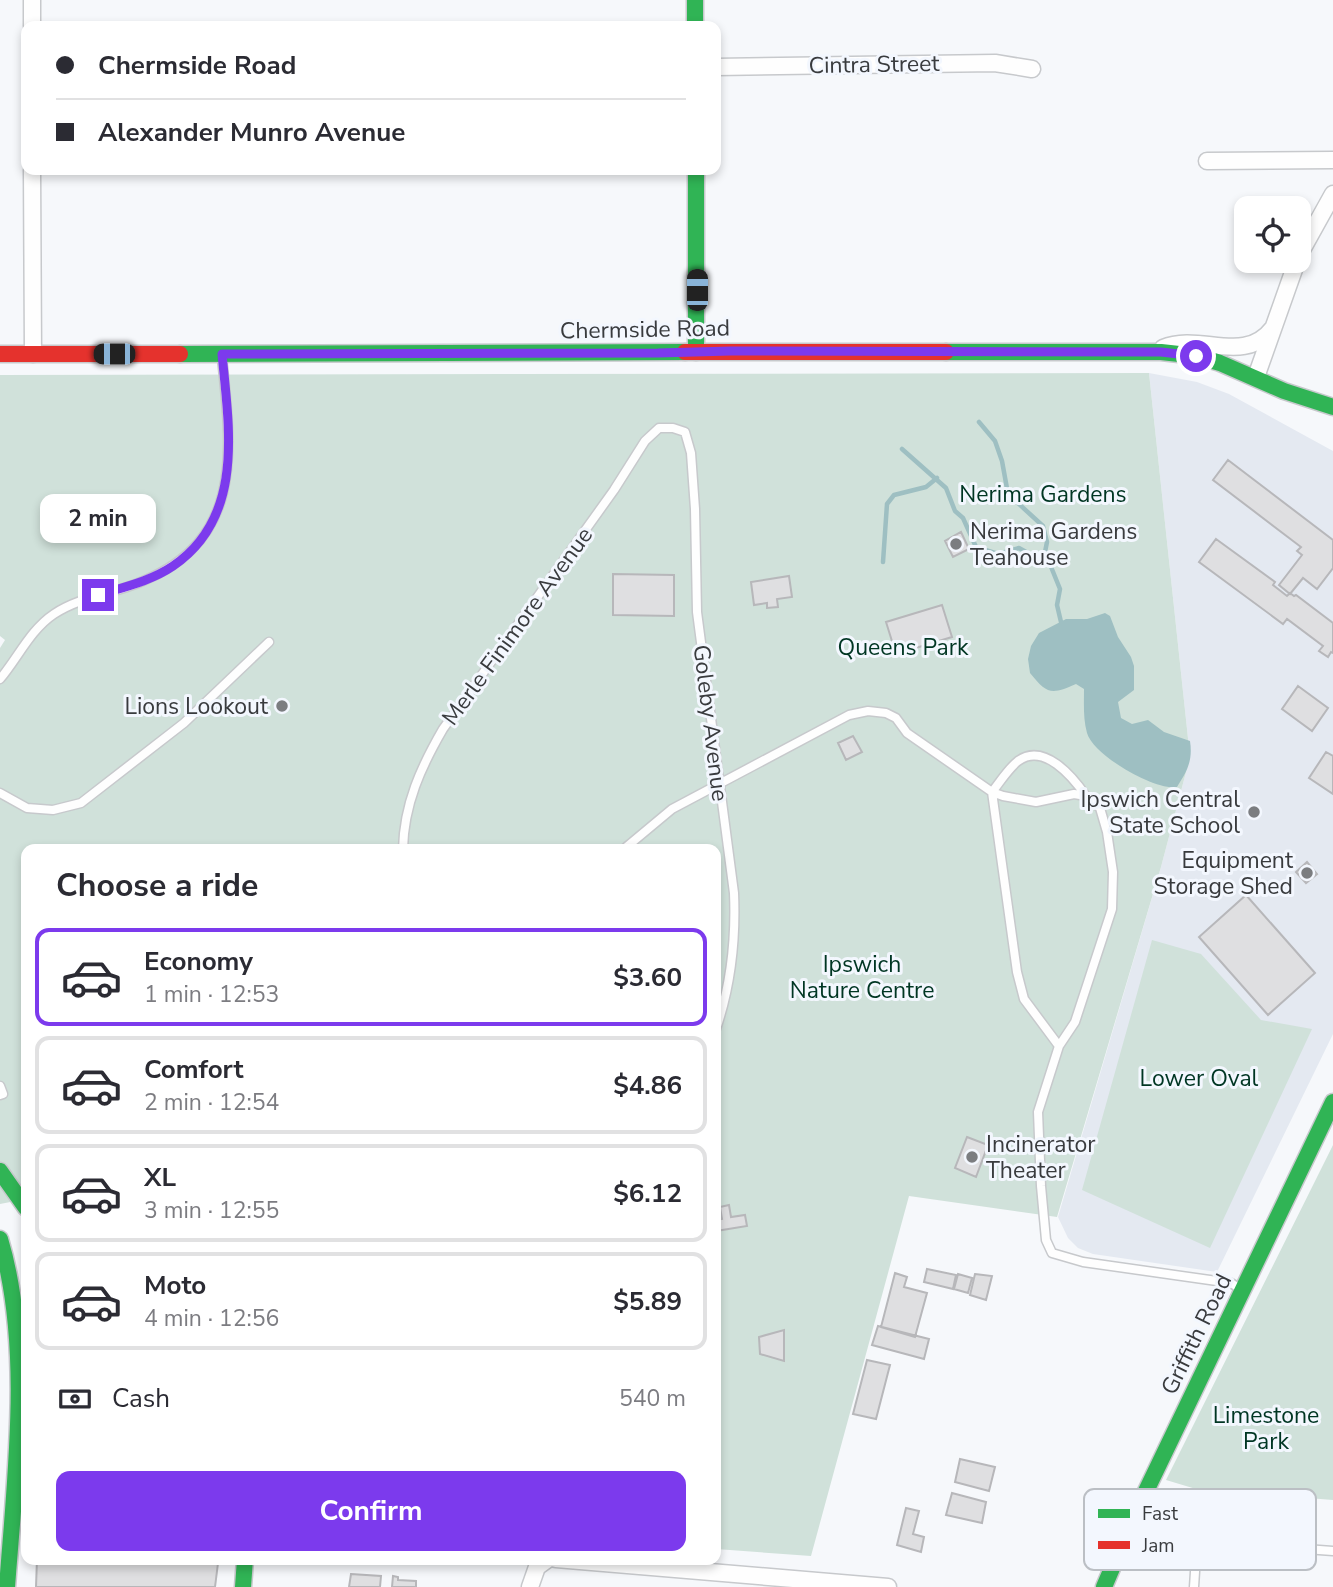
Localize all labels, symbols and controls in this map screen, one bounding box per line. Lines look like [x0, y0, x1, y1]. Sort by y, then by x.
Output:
text: Chermside Road [98, 48, 296, 83]
street label: Cintra Street [808, 48, 941, 81]
text: Alexander Munro Avenue [98, 115, 405, 150]
map controls [1234, 196, 1311, 273]
button: locate [1234, 196, 1311, 273]
car [687, 269, 708, 311]
street label: Chermside Road [560, 313, 730, 346]
route start [1180, 340, 1212, 372]
car [94, 344, 136, 365]
park label: Nerima Gardens [959, 479, 1127, 510]
callout: 2 min [40, 494, 156, 542]
text: 2 min [68, 503, 128, 534]
place label: Nerima Gardens Teahouse [970, 516, 1137, 573]
street label: Merle Finimore Avenue [435, 521, 600, 732]
marker: Nerima Gardens Teahouse [948, 536, 964, 552]
route end [82, 579, 114, 611]
park label: Queens Park [838, 632, 969, 663]
street label: Goleby Avenue [686, 643, 735, 803]
place label: Lions Lookout [124, 691, 269, 722]
marker: Lions Lookout [274, 698, 290, 714]
place label: Ipswich Central State School [1080, 784, 1240, 841]
marker: Ipswich Central State School [1246, 804, 1262, 820]
place label: Equipment Storage Shed [1153, 845, 1294, 902]
text: Choose a ride [56, 864, 258, 907]
marker: Equipment Storage Shed [1299, 865, 1315, 881]
text: Economy [144, 944, 253, 979]
icon: car [60, 946, 123, 1009]
park label: Ipswich Nature Centre [790, 949, 934, 1006]
text: $3.60 [613, 960, 682, 995]
text: 1 min · 12:53 [144, 979, 279, 1010]
text: Comfort [144, 1052, 244, 1087]
icon: car [60, 1054, 123, 1117]
park label: Lower Oval [1140, 1063, 1259, 1094]
text: $4.86 [613, 1068, 682, 1103]
text: 2 min · 12:54 [144, 1087, 279, 1118]
place label: Incinerator Theater [986, 1129, 1096, 1186]
marker: Incinerator Theater [964, 1149, 980, 1165]
text: XL [144, 1160, 176, 1195]
icon: car [60, 1162, 123, 1225]
text: $6.12 [613, 1176, 682, 1211]
text: 3 min · 12:55 [144, 1195, 279, 1226]
text: Moto [144, 1268, 206, 1303]
street label: Griffith Road [1154, 1269, 1239, 1400]
icon: car [60, 1270, 123, 1333]
text: $5.89 [613, 1284, 682, 1319]
text: 4 min · 12:56 [144, 1303, 279, 1334]
icon: cash [56, 1380, 94, 1418]
text: Cash [112, 1381, 170, 1416]
text: 540 m [619, 1383, 686, 1414]
park label: Limestone Park [1213, 1400, 1319, 1457]
button: Confirm [56, 1471, 686, 1551]
legend [1084, 1489, 1316, 1570]
text: Fast [1142, 1501, 1178, 1527]
text: Jam [1141, 1533, 1175, 1559]

